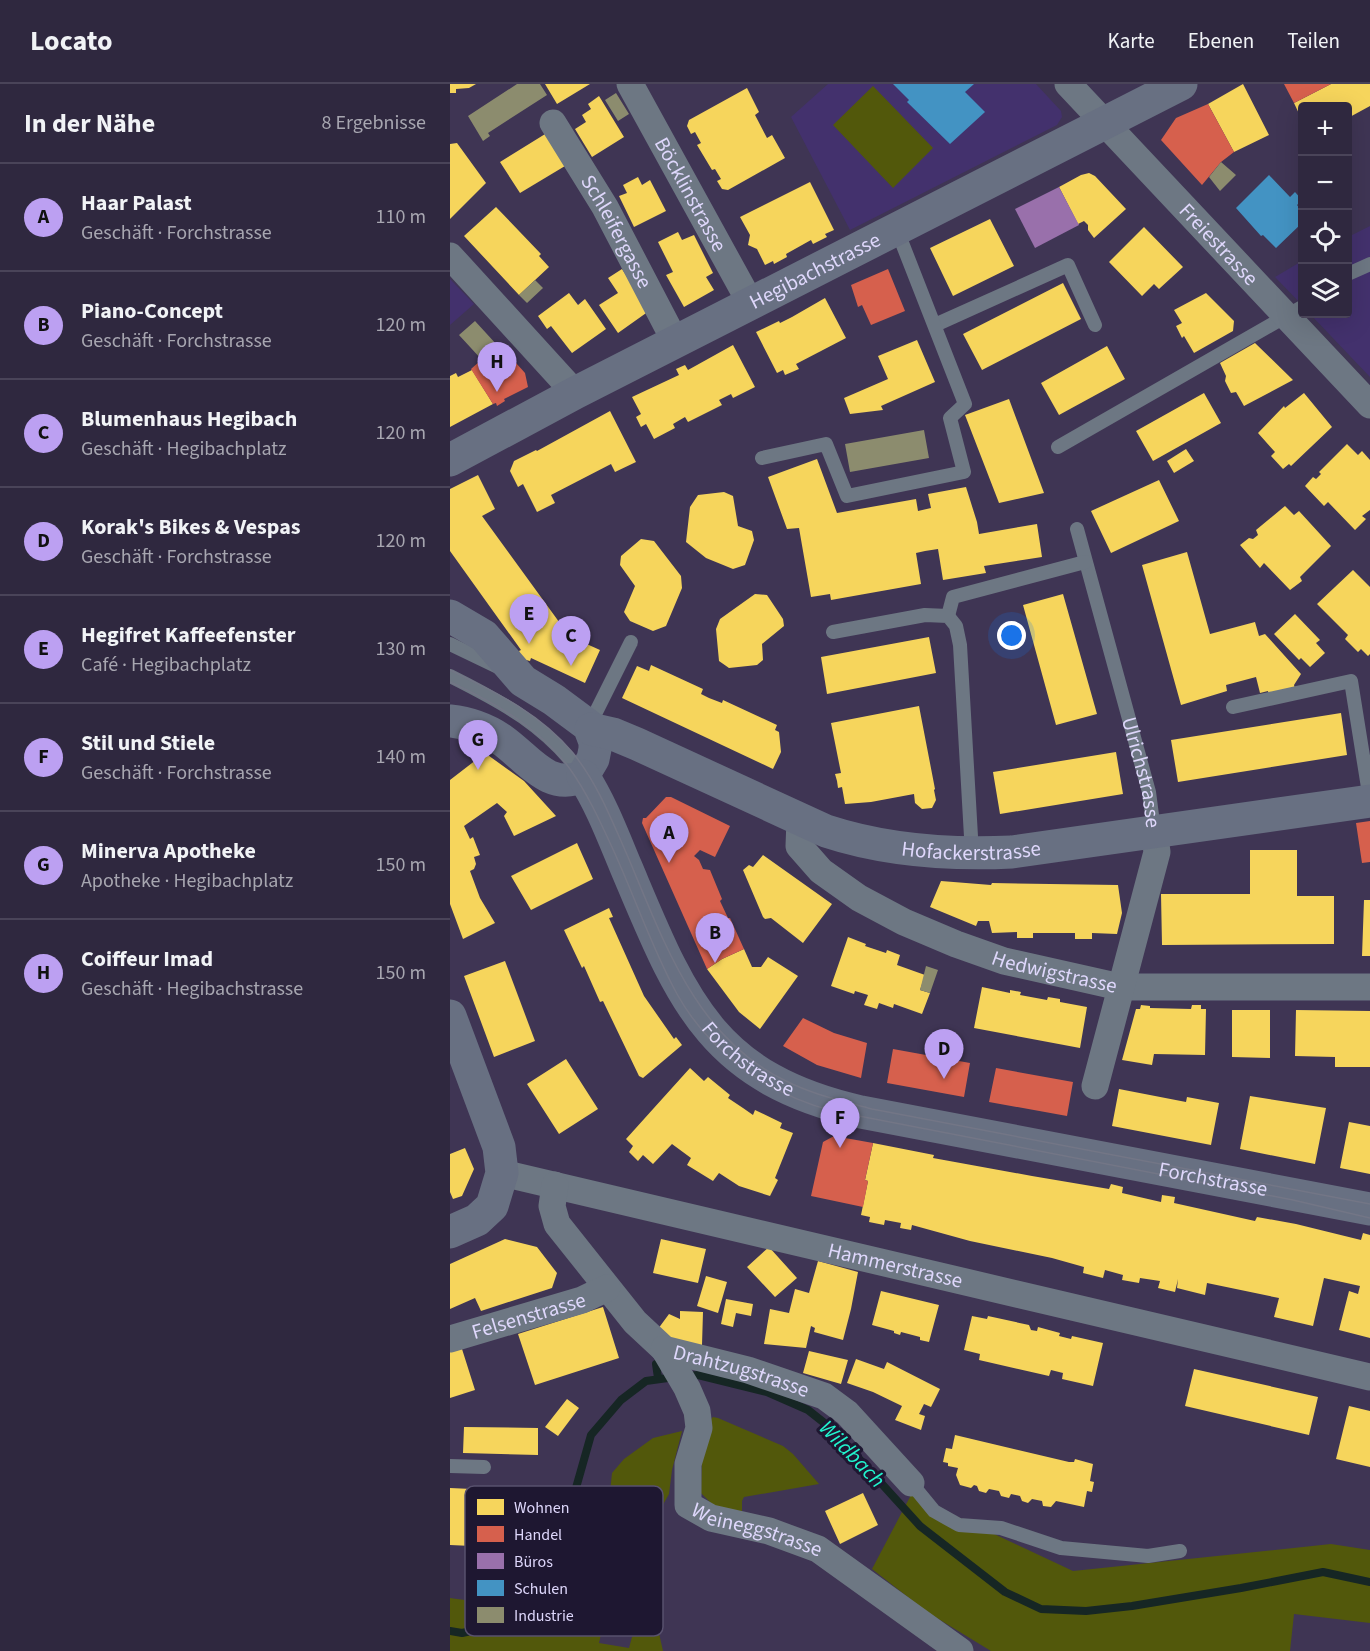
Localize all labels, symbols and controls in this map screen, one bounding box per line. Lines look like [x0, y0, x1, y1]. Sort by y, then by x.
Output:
text: Locato [30, 21, 112, 61]
text: Karte [1108, 26, 1155, 56]
text: Ebenen [1188, 26, 1254, 56]
text: Teilen [1287, 26, 1340, 56]
map controls [1298, 102, 1352, 318]
button: + [1298, 102, 1352, 156]
text: In der Nähe [24, 105, 155, 142]
text: 8 Ergebnisse [321, 109, 426, 137]
street label: Böcklinstrasse [647, 132, 734, 257]
button: − [1298, 156, 1352, 210]
street label: Schleifergasse [574, 169, 660, 294]
text: Haar Palast [81, 187, 192, 219]
street label: Freiestrasse [1172, 196, 1265, 292]
text: A [38, 203, 49, 231]
text: 110 m [376, 203, 426, 231]
button: locate [1298, 210, 1352, 264]
text: Geschäft · Forchstrasse [81, 219, 272, 247]
street label: Hegibachstrasse [744, 225, 886, 317]
button: layers [1298, 264, 1352, 318]
text: Piano-Concept [81, 295, 223, 327]
text: B [37, 311, 50, 339]
text: 120 m [376, 311, 426, 339]
text: Geschäft · Forchstrasse [81, 327, 272, 355]
pin: H [478, 342, 516, 392]
text: Blumenhaus Hegibach [81, 403, 297, 435]
text: C [38, 419, 49, 447]
text: 120 m [376, 419, 426, 447]
text: Geschäft · Hegibachplatz [81, 435, 286, 463]
text: Korak's Bikes & Vespas [81, 511, 301, 543]
text: D [37, 527, 50, 555]
text: 120 m [376, 527, 426, 555]
text: Geschäft · Forchstrasse [81, 543, 272, 571]
pin: E [510, 594, 548, 644]
pin: C [552, 616, 590, 666]
text: Hegifret Kaffeefenster [81, 619, 296, 651]
your location [997, 621, 1026, 650]
text: E [38, 635, 49, 663]
text: 130 m [376, 635, 426, 663]
text: Café · Hegibachplatz [81, 651, 251, 679]
street label: Ulrichstrasse [1114, 713, 1168, 830]
pin: G [459, 720, 498, 770]
text: Stil und Stiele [81, 727, 215, 759]
text: F [38, 743, 49, 771]
text: 140 m [376, 743, 426, 771]
text: Geschäft · Forchstrasse [81, 759, 272, 787]
pin: A [650, 814, 688, 863]
street label: Hofackerstrasse [900, 833, 1043, 868]
text: Minerva Apotheke [81, 835, 256, 867]
text: G [37, 851, 50, 879]
text: 150 m [376, 851, 426, 879]
text: Apotheke · Hegibachplatz [81, 867, 293, 895]
pin: B [696, 914, 734, 963]
text: Coiffeur Imad [81, 943, 213, 975]
street label: Hedwigstrasse [988, 943, 1120, 1001]
text: H [37, 959, 50, 987]
text: 150 m [376, 959, 426, 987]
text: Geschäft · Hegibachstrasse [81, 975, 303, 1003]
street label: Forchstrasse [695, 1015, 799, 1104]
pin: D [924, 1030, 964, 1079]
pin: F [820, 1098, 860, 1148]
street label: Forchstrasse [1156, 1154, 1270, 1204]
street label: Hammerstrasse [825, 1235, 966, 1296]
street label: Felsenstrasse [468, 1285, 589, 1347]
street label: Drahtzugstrasse [670, 1337, 813, 1405]
water label: Wildbach [811, 1413, 893, 1495]
legend [465, 1486, 663, 1636]
street label: Weineggstrasse [686, 1495, 827, 1564]
text: Wohnen [514, 1497, 569, 1519]
text: Handel [514, 1524, 562, 1546]
text: Büros [514, 1551, 553, 1573]
text: Schulen [514, 1578, 568, 1600]
text: Industrie [514, 1605, 574, 1627]

